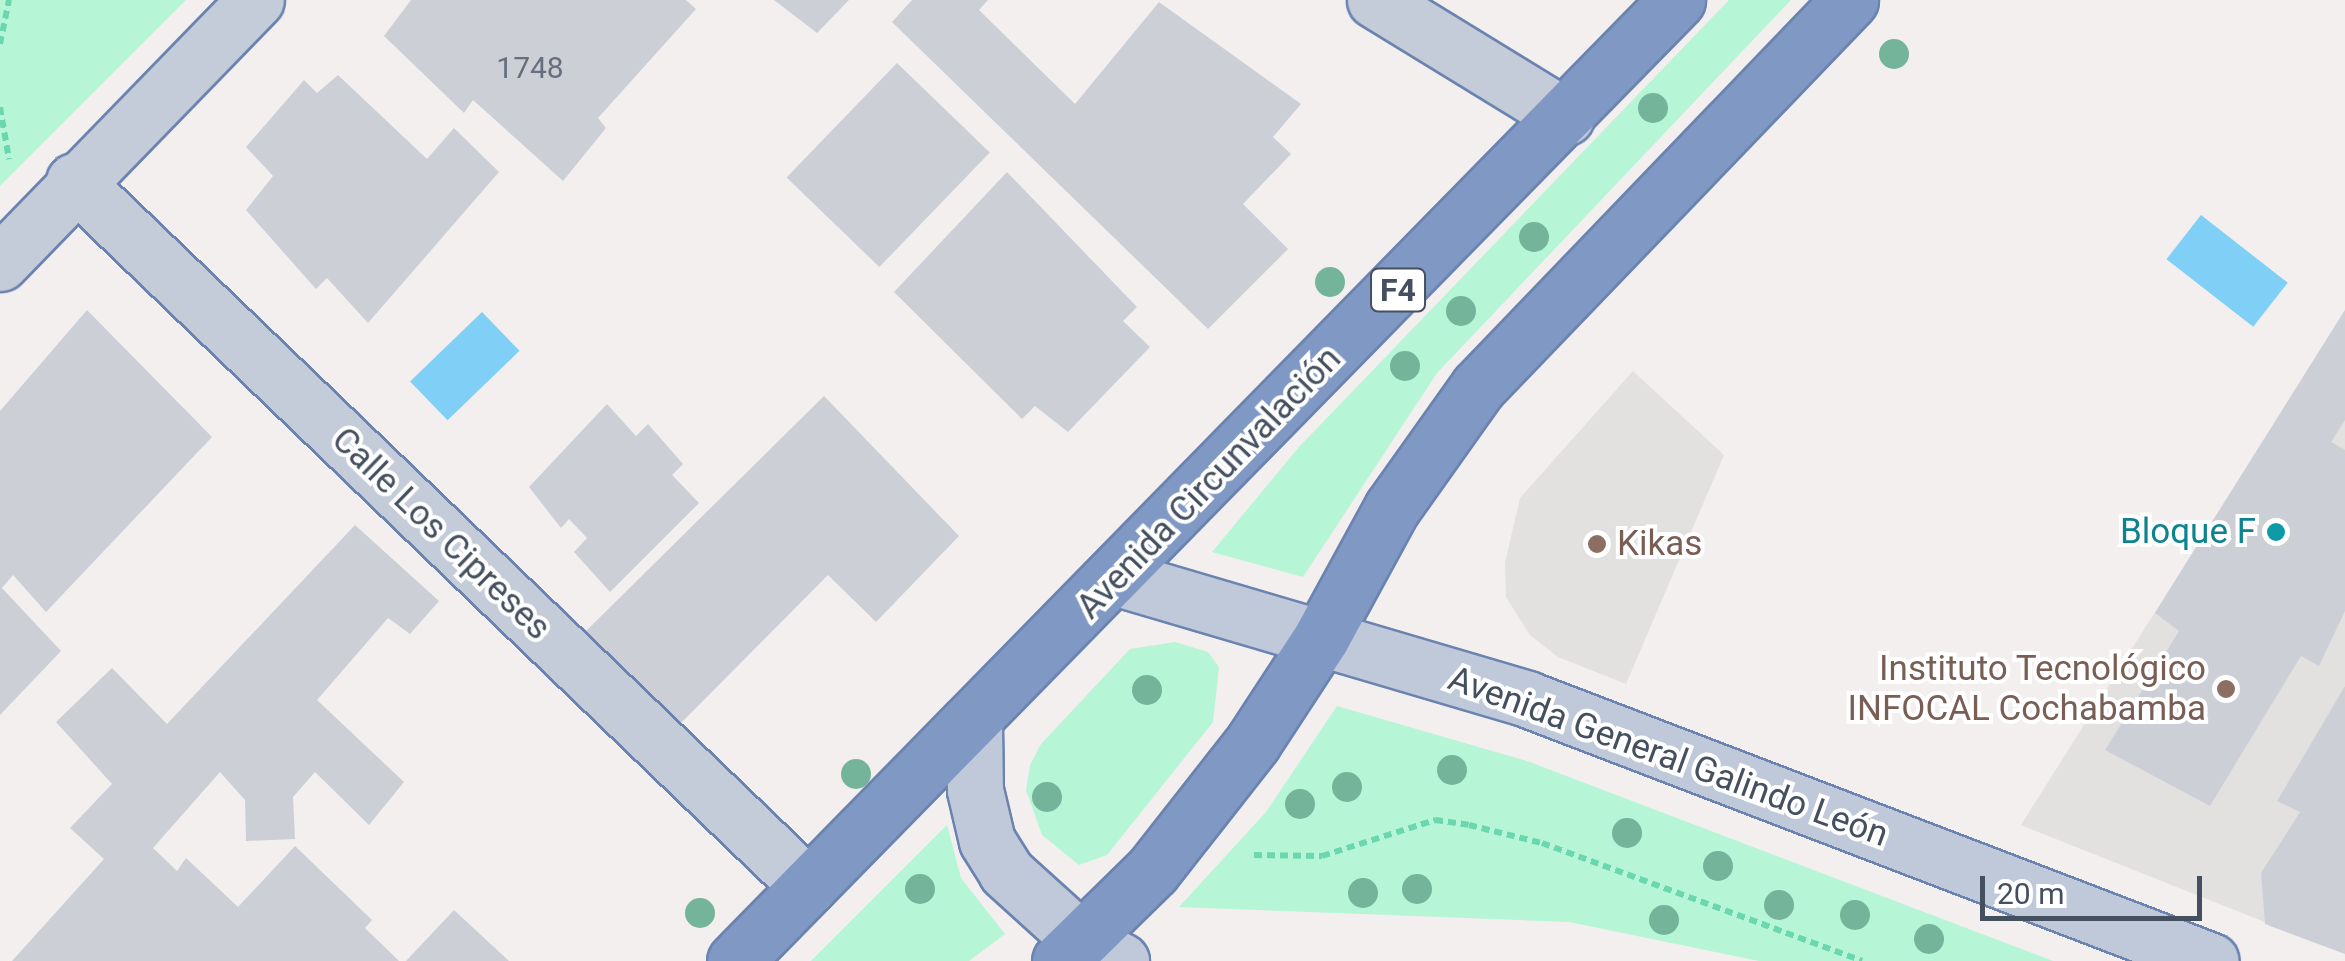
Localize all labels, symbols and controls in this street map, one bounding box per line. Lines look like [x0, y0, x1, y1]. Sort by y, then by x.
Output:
house number: 1748 [496, 50, 564, 86]
road number: F4 [1368, 263, 1428, 317]
street label: Avenida Circunvalación [1068, 338, 1350, 628]
street label: Calle Los Cipreses [323, 419, 559, 649]
place label: Bloque F [2120, 511, 2256, 553]
marker: Bloque F [2265, 521, 2287, 543]
place label: Kikas [1617, 523, 1702, 565]
marker: Kikas [1586, 533, 1608, 555]
place label: Instituto Tecnológico INFOCAL Cochabamba [1847, 648, 2206, 730]
street label: Avenida General Galindo León [1443, 658, 1893, 856]
marker: Instituto Tecnológico INFOCAL Cochabamba [2215, 678, 2237, 700]
scale bar [1985, 856, 2208, 918]
text: 20 m [1997, 876, 2064, 911]

